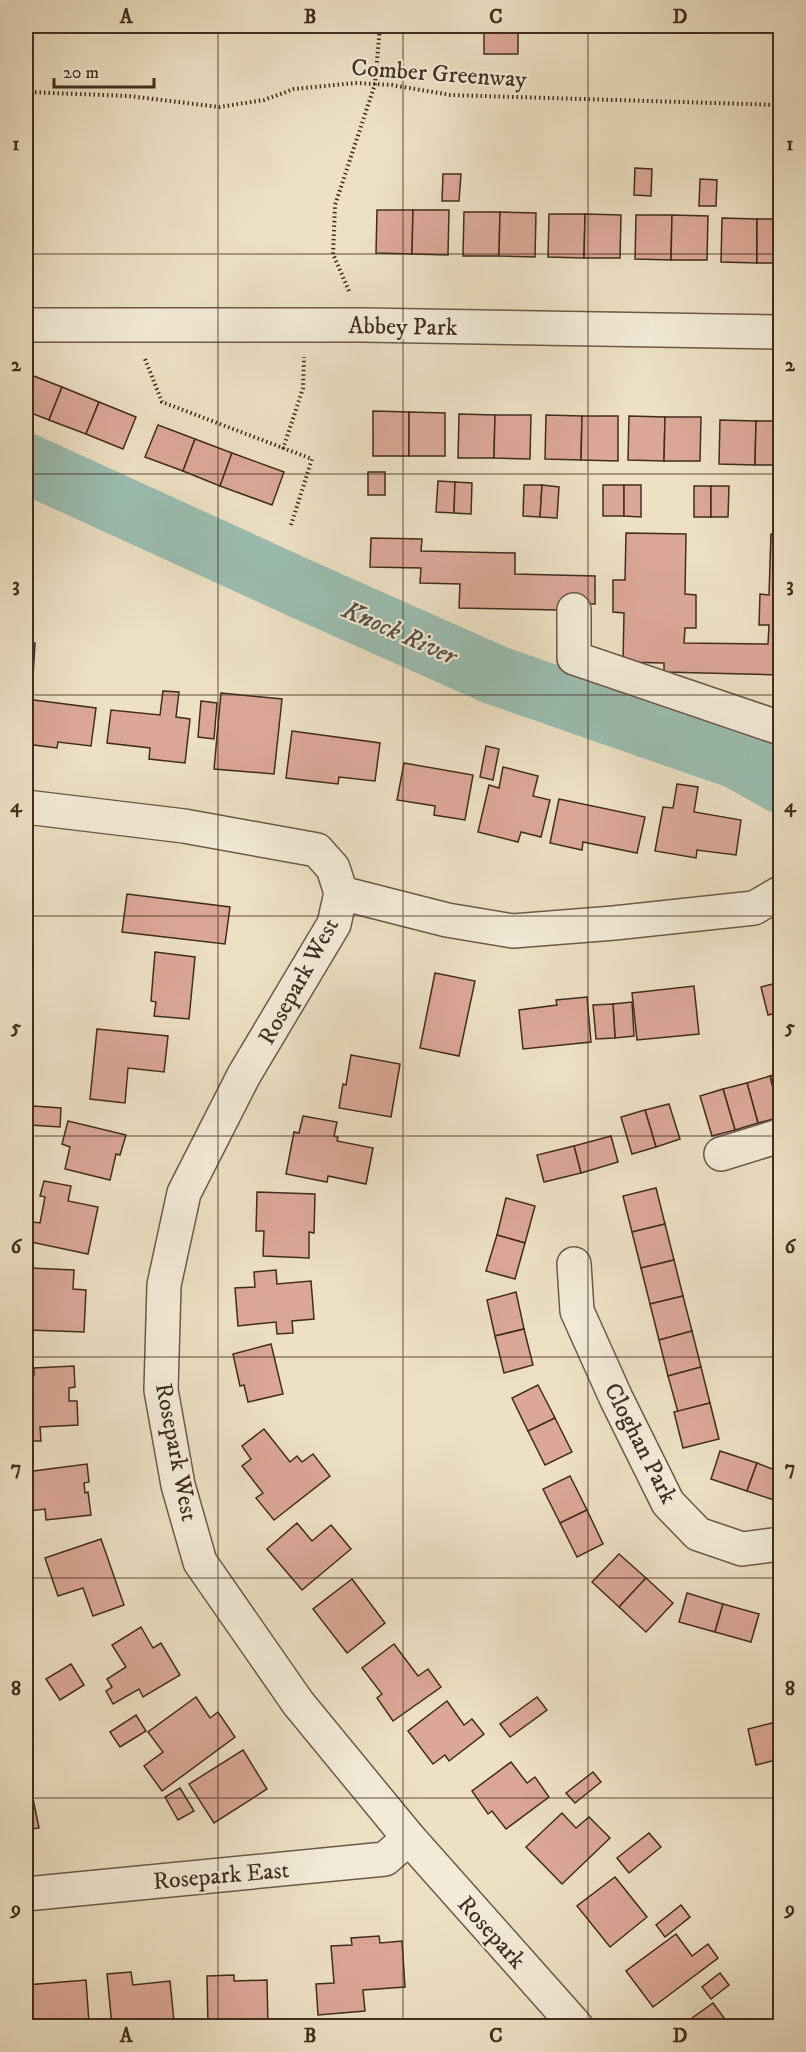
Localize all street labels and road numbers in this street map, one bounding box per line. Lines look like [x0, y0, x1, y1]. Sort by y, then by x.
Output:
street label: Comber Greenway [350, 53, 528, 95]
street label: Abbey Park [348, 311, 458, 343]
street label: Rosepark West [252, 913, 346, 1050]
street label: Cloghan Park [597, 1378, 683, 1509]
street label: Rosepark West [148, 1381, 204, 1524]
street label: Rosepark East [152, 1855, 291, 1897]
street label: Rosepark [451, 1890, 532, 1976]

